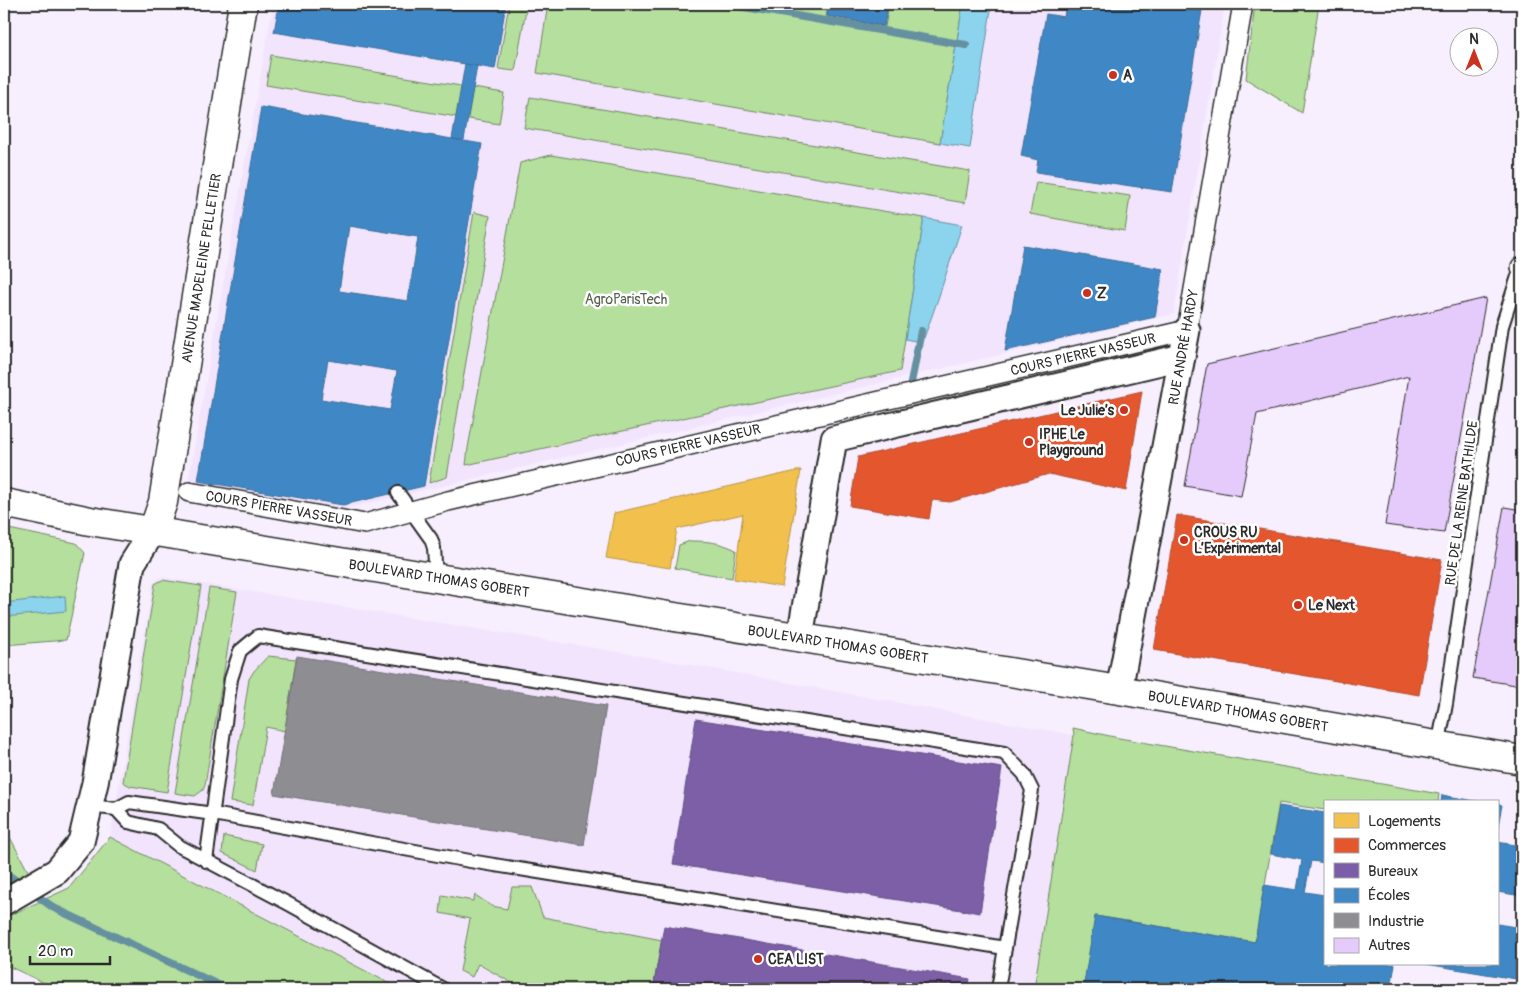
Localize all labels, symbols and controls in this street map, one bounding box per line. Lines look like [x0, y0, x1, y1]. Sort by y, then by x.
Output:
north arrow [1448, 28, 1498, 78]
text: N [1469, 31, 1479, 48]
place label: A [1123, 67, 1132, 84]
marker: A [1107, 69, 1119, 81]
street label: AVENUE MADELEINE PELLETIER [178, 172, 225, 364]
place label: Z [1097, 285, 1107, 302]
marker: Z [1081, 287, 1093, 299]
street label: RUE ANDRÉ HARDY [1164, 288, 1202, 406]
park label: AgroParisTech [585, 291, 667, 308]
street label: COURS PIERRE VASSEUR [1009, 330, 1157, 379]
place label: Le Julie’s [1061, 402, 1115, 419]
marker: Le Julie’s [1118, 404, 1130, 416]
street label: RUE DE LA REINE BATHILDE [1442, 420, 1481, 587]
street label: COURS PIERRE VASSEUR [614, 421, 762, 470]
place label: IPHE Le Playground [1039, 426, 1104, 459]
marker: IPHE Le Playground [1023, 436, 1035, 448]
street label: COURS PIERRE VASSEUR [204, 487, 353, 530]
place label: CROUS RU L’Expérimental [1194, 524, 1281, 557]
marker: CROUS RU L’Expérimental [1178, 534, 1190, 546]
street label: BOULEVARD THOMAS GOBERT [347, 556, 531, 601]
place label: Le Next [1308, 597, 1355, 614]
marker: Le Next [1292, 599, 1304, 611]
street label: BOULEVARD THOMAS GOBERT [746, 622, 930, 667]
street label: BOULEVARD THOMAS GOBERT [1146, 687, 1330, 736]
legend [1324, 800, 1498, 966]
text: Logements [1368, 812, 1441, 831]
text: Commerces [1368, 836, 1446, 855]
text: Bureaux [1368, 862, 1418, 881]
text: Écoles [1368, 886, 1410, 905]
text: Industrie [1368, 912, 1424, 931]
scale bar [30, 933, 110, 965]
text: Autres [1368, 936, 1410, 955]
text: 20 m [38, 942, 73, 961]
place label: CEA LIST [768, 951, 824, 968]
marker: CEA LIST [752, 953, 764, 965]

